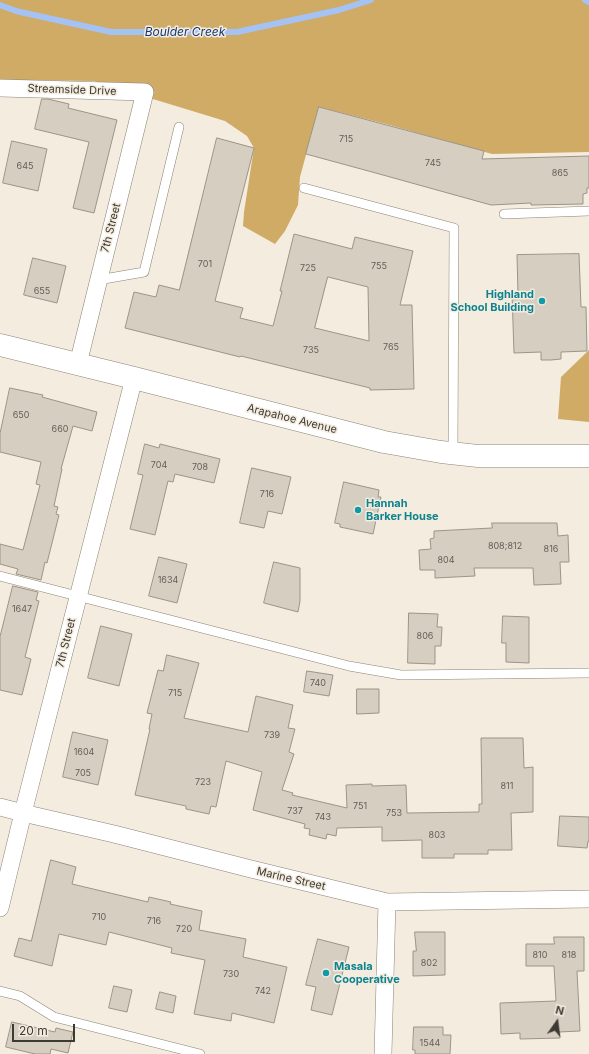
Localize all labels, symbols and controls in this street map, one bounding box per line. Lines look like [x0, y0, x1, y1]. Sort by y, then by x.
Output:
water label: Boulder Creek [145, 25, 225, 39]
street label: Streamside Drive [27, 82, 117, 98]
house number: 715 [339, 134, 353, 144]
house number: 745 [425, 158, 441, 168]
house number: 645 [17, 161, 33, 171]
house number: 865 [552, 168, 568, 178]
street label: 7th Street [98, 202, 124, 254]
house number: 701 [198, 259, 212, 269]
house number: 755 [371, 261, 387, 271]
house number: 725 [300, 263, 316, 273]
house number: 655 [34, 286, 50, 296]
place label: Highland School Building [451, 288, 534, 314]
marker: Highland School Building [537, 296, 547, 306]
house number: 765 [383, 342, 399, 352]
house number: 735 [303, 345, 319, 355]
street label: Arapahoe Avenue [246, 401, 338, 437]
house number: 650 [13, 410, 29, 420]
house number: 660 [52, 424, 68, 434]
house number: 704 [151, 460, 167, 470]
house number: 708 [192, 462, 208, 472]
house number: 716 [260, 489, 274, 499]
place label: Hannah Barker House [366, 497, 439, 523]
marker: Hannah Barker House [353, 505, 363, 515]
house number: 808;812 [488, 541, 522, 551]
house number: 816 [544, 544, 558, 554]
house number: 804 [437, 555, 455, 565]
house number: 1634 [158, 575, 178, 585]
house number: 1647 [12, 604, 32, 614]
street label: 7th Street [53, 617, 79, 669]
house number: 806 [417, 631, 433, 641]
house number: 740 [310, 678, 326, 688]
house number: 715 [168, 688, 182, 698]
house number: 739 [264, 730, 280, 740]
house number: 1604 [74, 747, 94, 757]
house number: 705 [75, 768, 91, 778]
house number: 723 [195, 777, 211, 787]
house number: 811 [501, 781, 513, 791]
house number: 751 [353, 801, 367, 811]
house number: 737 [287, 806, 303, 816]
house number: 753 [386, 808, 402, 818]
house number: 743 [315, 812, 331, 822]
house number: 803 [429, 830, 445, 840]
street label: Marine Street [255, 865, 327, 893]
house number: 710 [92, 912, 106, 922]
house number: 716 [147, 916, 161, 926]
house number: 720 [176, 924, 192, 934]
house number: 810 [533, 950, 547, 960]
house number: 818 [562, 950, 576, 960]
house number: 802 [421, 958, 437, 968]
place label: Masala Cooperative [334, 960, 400, 986]
marker: Masala Cooperative [321, 968, 331, 978]
house number: 730 [223, 969, 239, 979]
house number: 742 [255, 986, 271, 996]
north arrow [537, 1002, 577, 1042]
text: N [554, 1003, 566, 1018]
scale bar [14, 1016, 77, 1042]
text: 20 m [19, 1023, 48, 1038]
house number: 1544 [420, 1038, 440, 1048]

